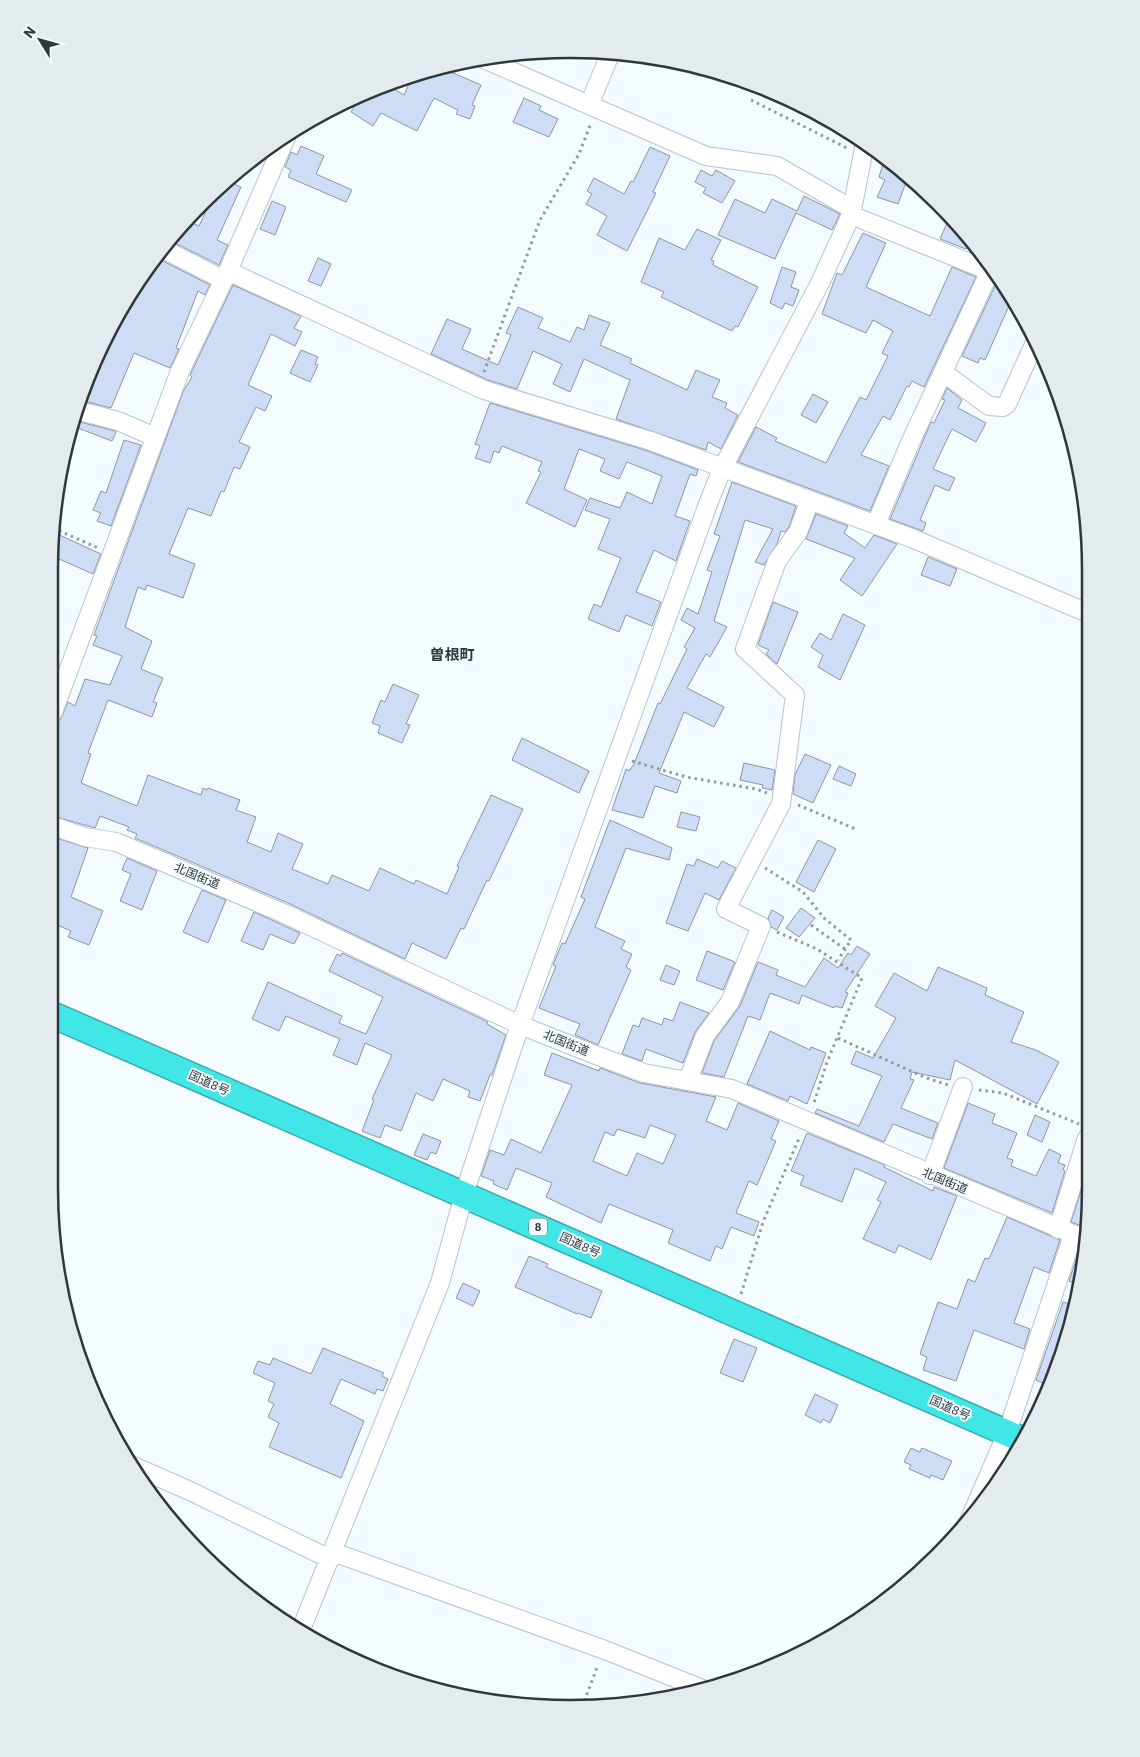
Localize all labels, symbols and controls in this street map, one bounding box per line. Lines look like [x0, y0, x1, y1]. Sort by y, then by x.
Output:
north arrow [15, 15, 65, 65]
text: N [19, 23, 40, 42]
district label: 曽根町 [429, 645, 475, 664]
street label: 北国街道 [172, 859, 222, 892]
street label: 北国街道 [541, 1027, 591, 1058]
street label: 国道8号 [186, 1067, 232, 1098]
street label: 北国街道 [920, 1164, 970, 1197]
road number: 8 [529, 1218, 547, 1236]
street label: 国道8号 [557, 1229, 603, 1260]
street label: 国道8号 [927, 1392, 973, 1423]

